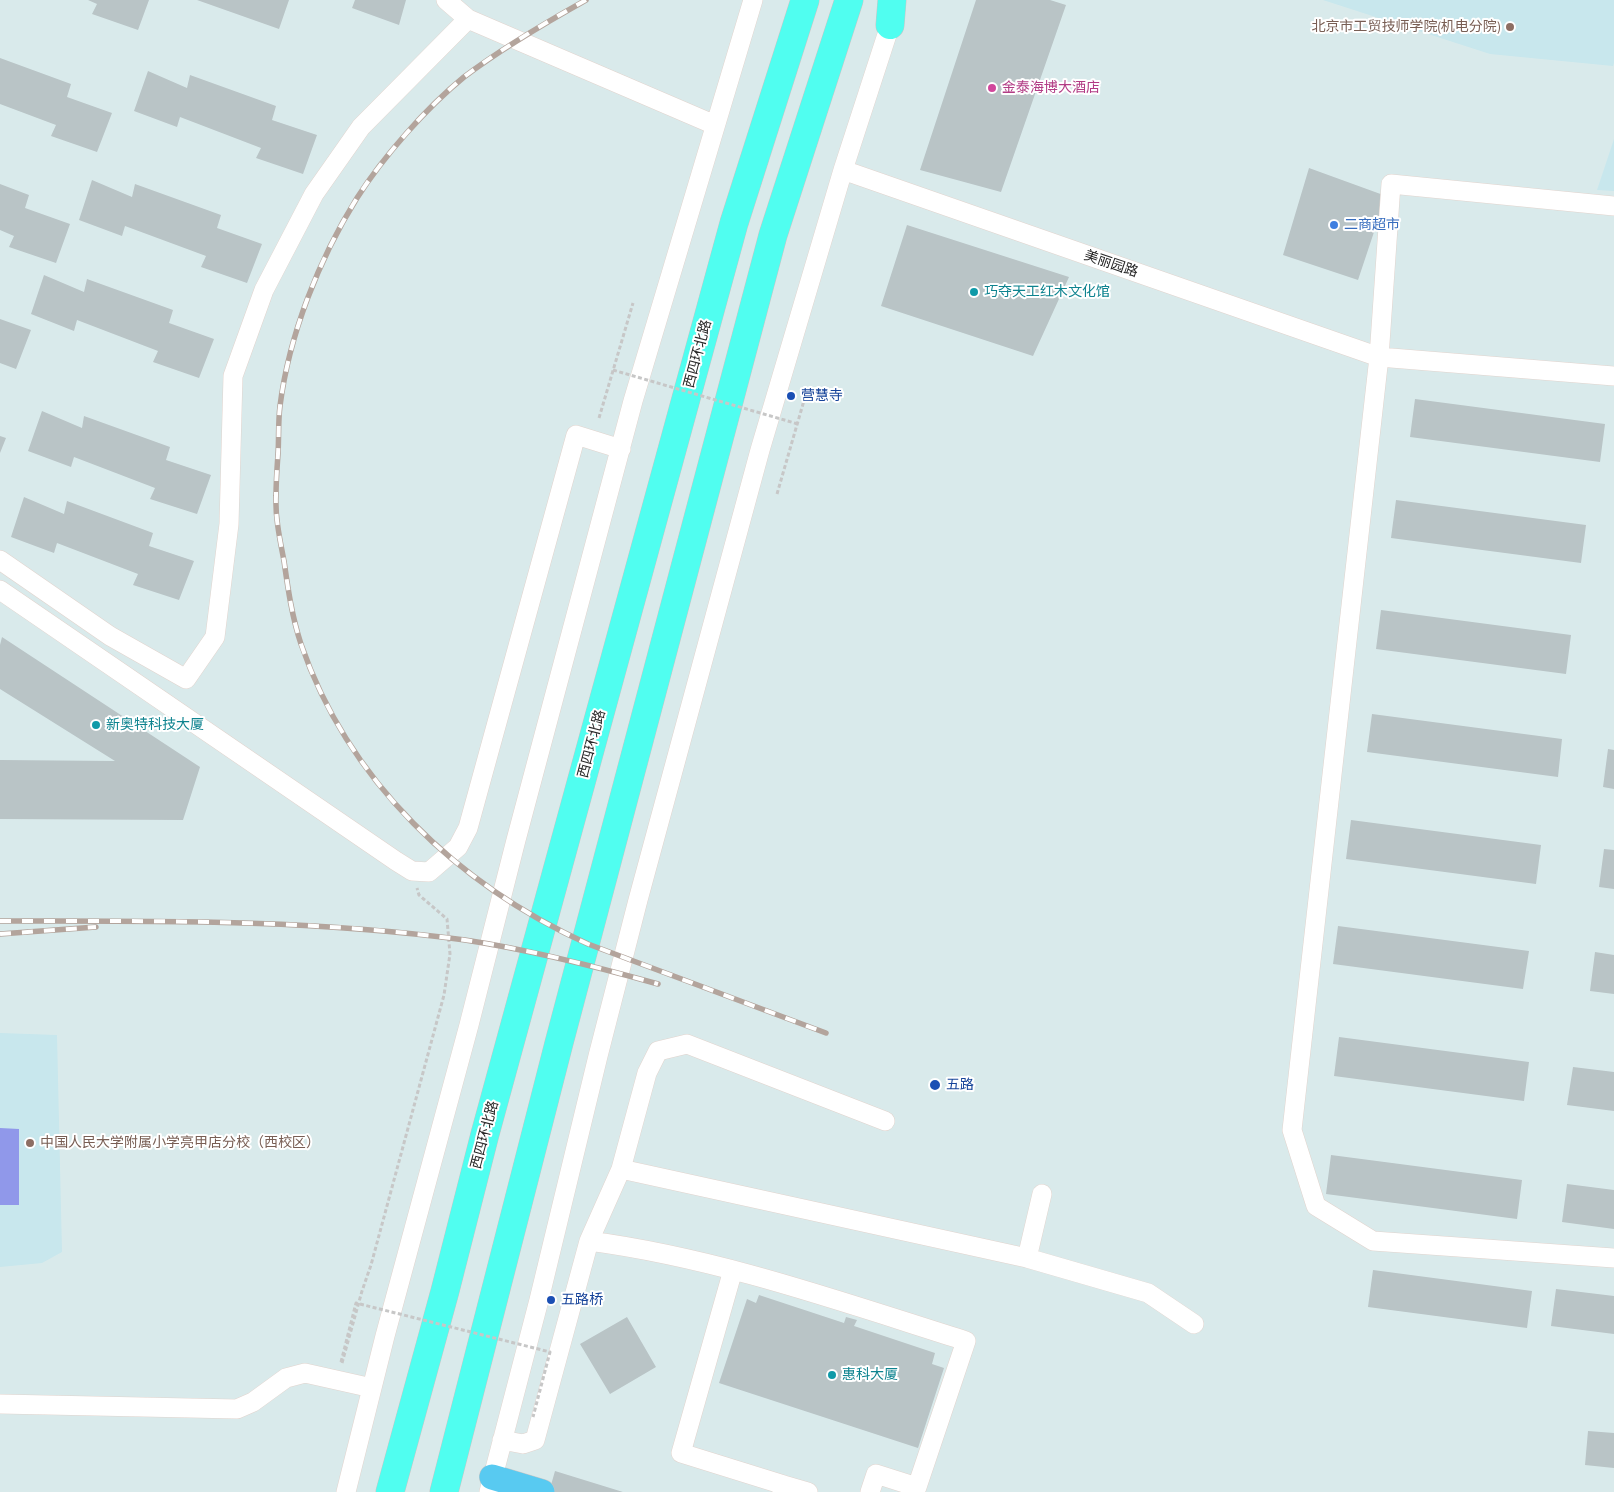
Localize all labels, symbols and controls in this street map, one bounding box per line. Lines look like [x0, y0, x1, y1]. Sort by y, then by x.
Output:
place label: 北京市工贸技师学院(机电分院) [1311, 19, 1500, 35]
marker: 北京市工贸技师学院(机电分院) [1504, 21, 1516, 33]
place label: 金泰海博大酒店 [1002, 80, 1100, 96]
marker: 金泰海博大酒店 [986, 82, 998, 94]
place label: 二商超市 [1344, 217, 1400, 233]
marker: 二商超市 [1328, 219, 1340, 231]
street label: 美丽园路 [1082, 247, 1140, 281]
place label: 巧夺天工红木文化馆 [984, 284, 1110, 300]
marker: 巧夺天工红木文化馆 [968, 286, 980, 298]
street label: 西四环北路 [681, 318, 715, 390]
place label: 营慧寺 [801, 388, 843, 404]
marker: 营慧寺 [785, 390, 797, 402]
street label: 西四环北路 [575, 708, 609, 780]
place label: 新奥特科技大厦 [106, 717, 204, 733]
marker: 新奥特科技大厦 [90, 719, 102, 731]
place label: 五路 [946, 1077, 974, 1093]
marker: 五路 [928, 1078, 942, 1092]
street label: 西四环北路 [468, 1099, 502, 1171]
place label: 中国人民大学附属小学亮甲店分校（西校区） [40, 1135, 320, 1151]
marker: 中国人民大学附属小学亮甲店分校（西校区） [24, 1137, 36, 1149]
place label: 五路桥 [561, 1292, 603, 1308]
marker: 五路桥 [545, 1294, 557, 1306]
place label: 惠科大厦 [842, 1367, 898, 1383]
marker: 惠科大厦 [826, 1369, 838, 1381]

